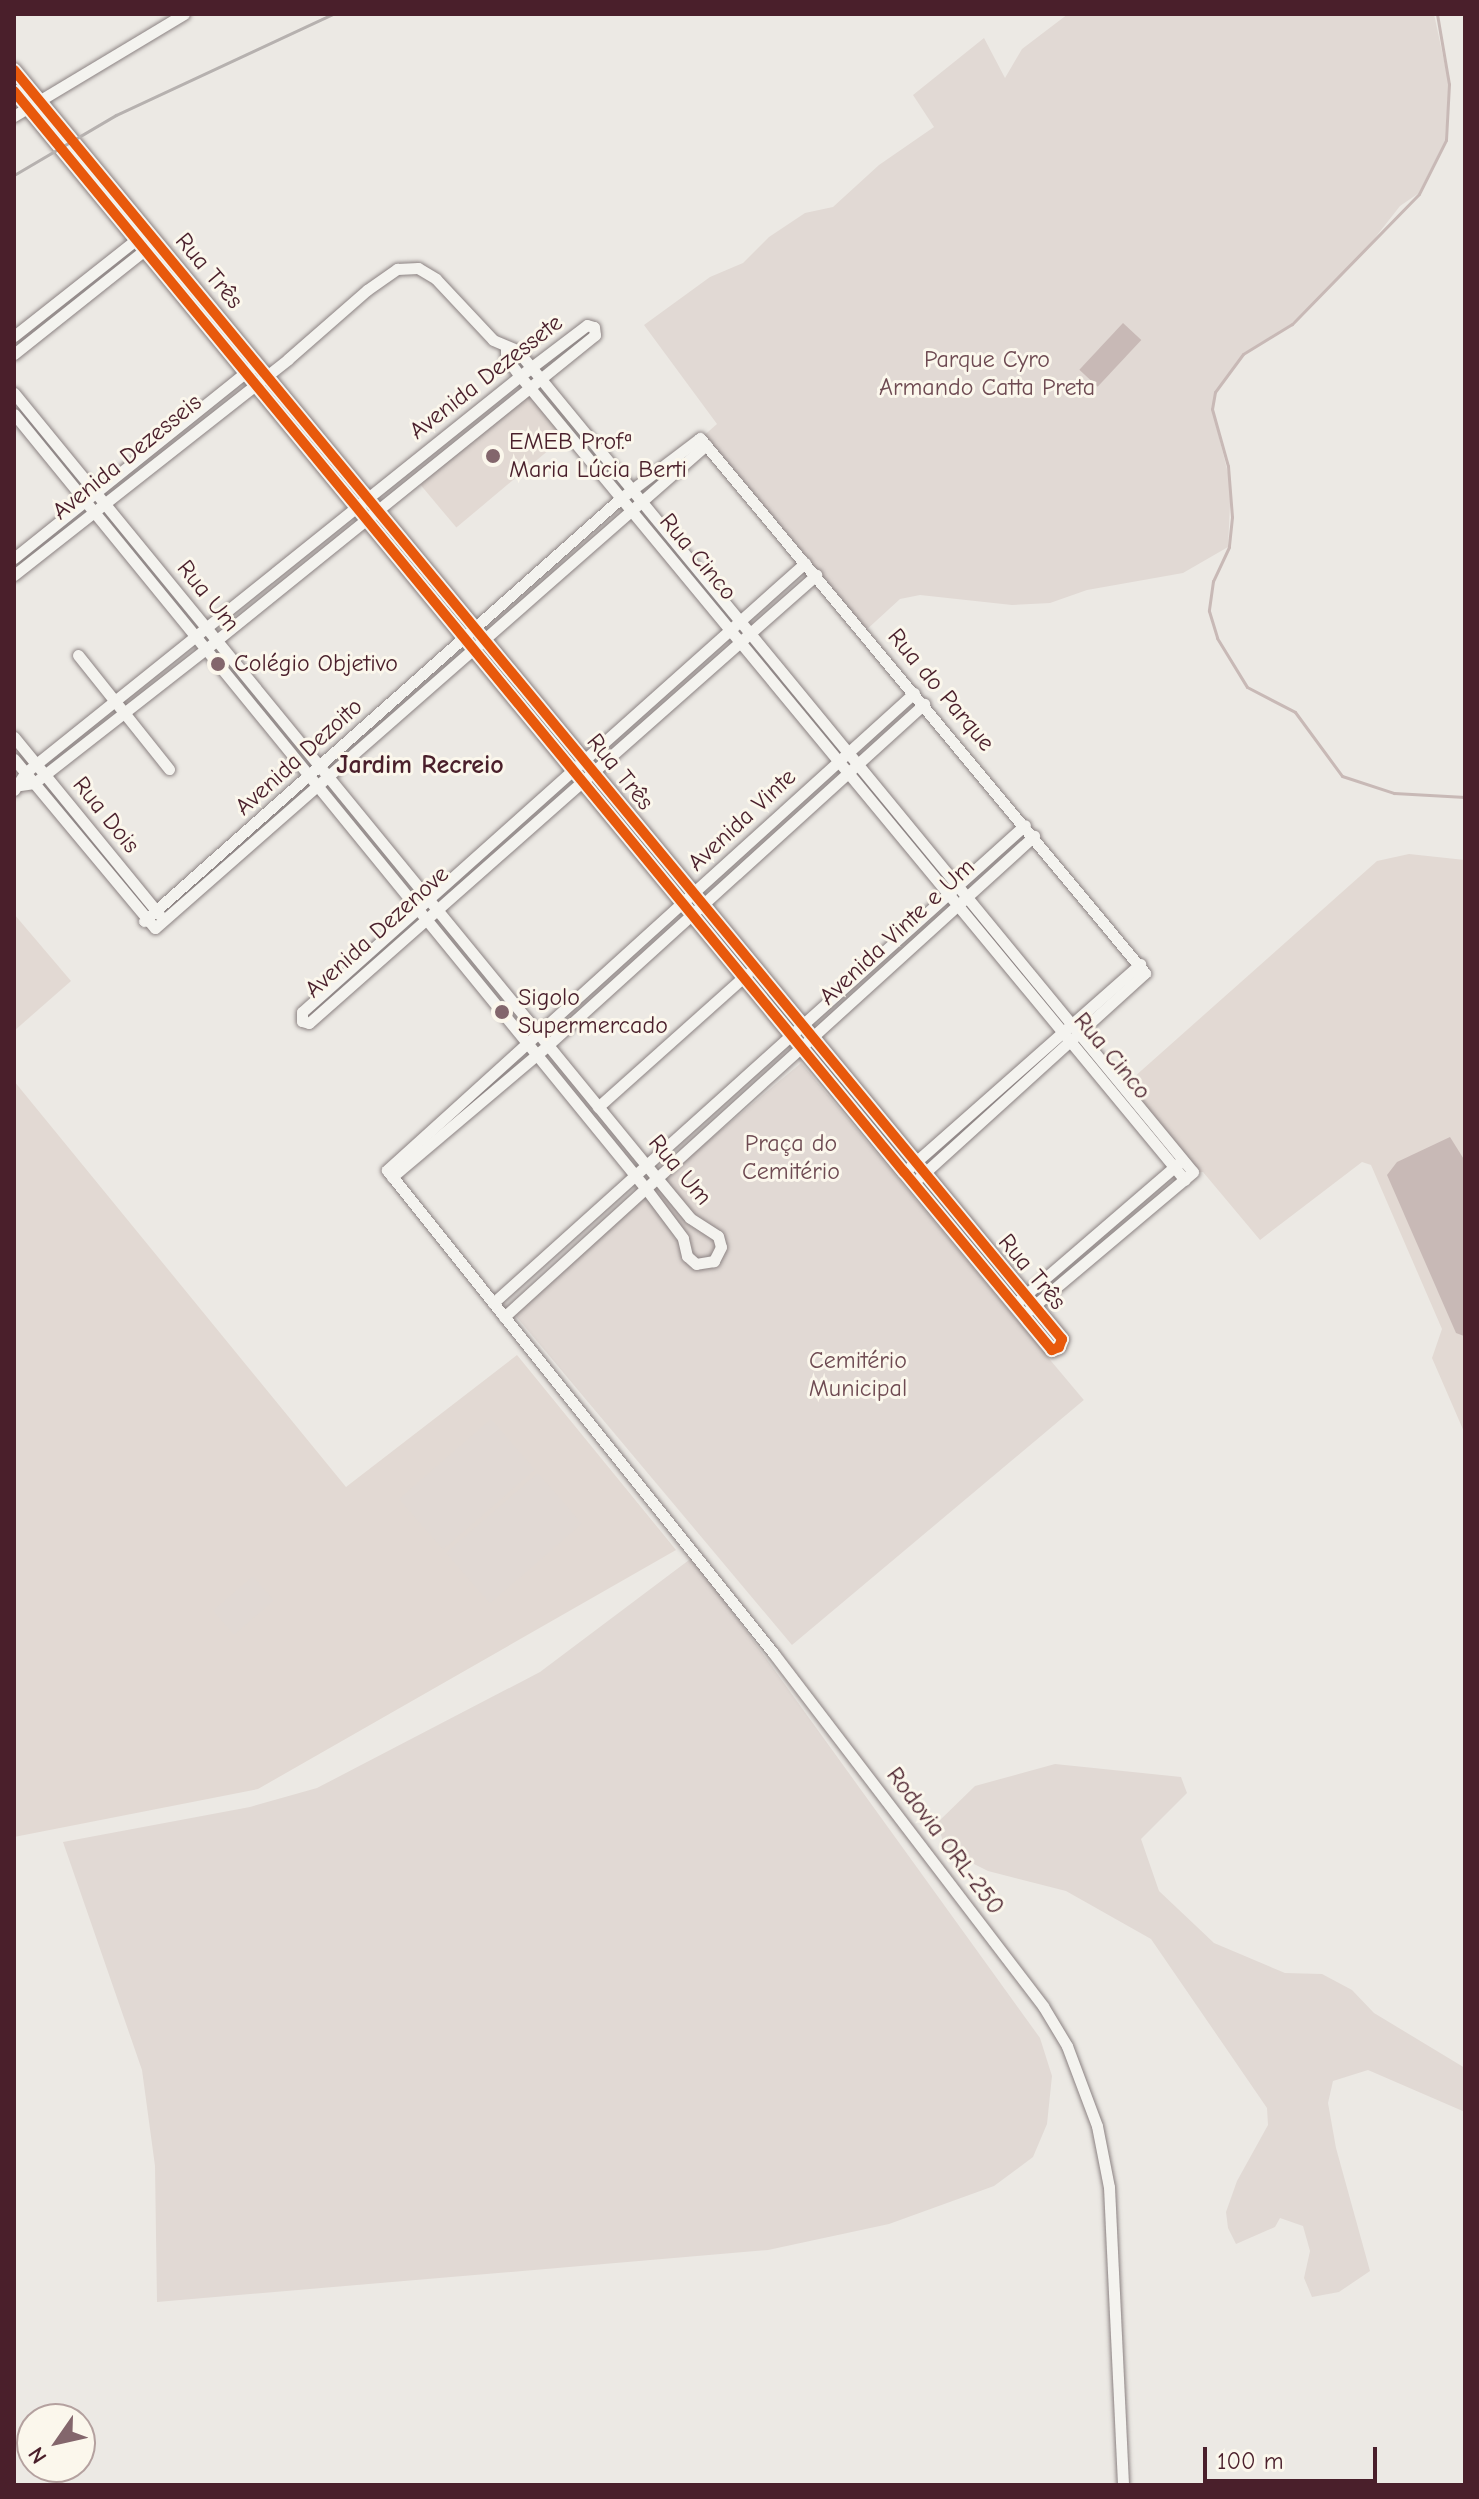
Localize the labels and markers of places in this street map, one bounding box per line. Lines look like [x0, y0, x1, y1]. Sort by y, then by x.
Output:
place label: EMEB Prof.ª Maria Lúcia Berti [509, 428, 687, 484]
marker: EMEB Prof.ª Maria Lúcia Berti [484, 447, 502, 465]
place label: Colégio Objetivo [234, 650, 398, 678]
marker: Colégio Objetivo [209, 655, 227, 673]
place label: Sigolo Supermercado [518, 984, 668, 1040]
marker: Sigolo Supermercado [493, 1003, 511, 1021]

